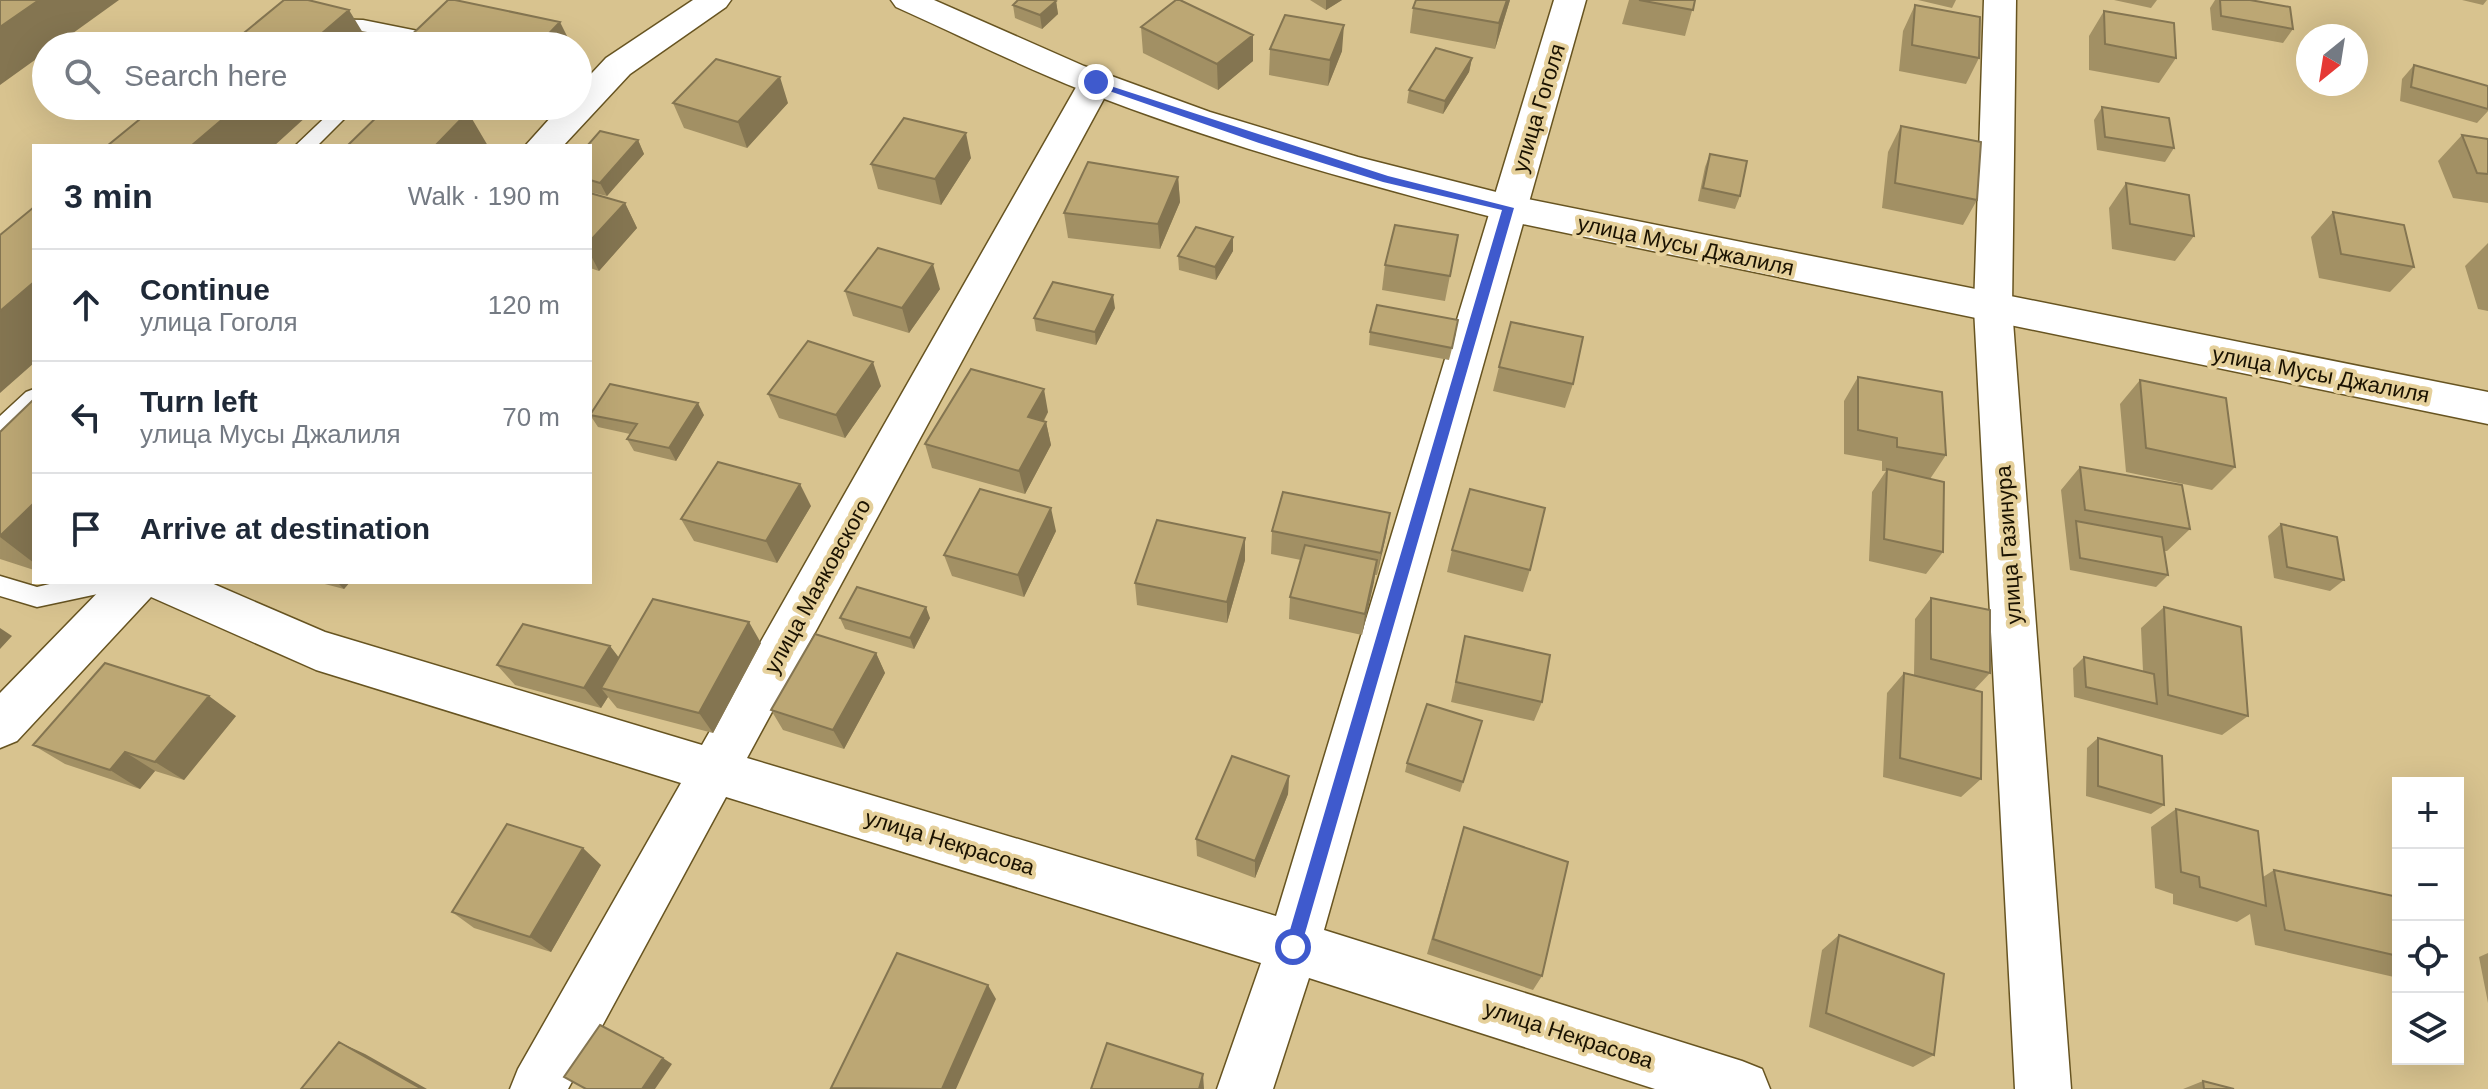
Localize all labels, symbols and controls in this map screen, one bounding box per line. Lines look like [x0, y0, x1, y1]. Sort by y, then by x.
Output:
north arrow [2296, 24, 2368, 96]
search box [32, 32, 592, 120]
street label: улица Гоголя [1507, 41, 1570, 176]
icon: search [60, 54, 104, 98]
text: Search here [124, 59, 287, 92]
route end [1078, 64, 1114, 100]
text: 3 min [64, 177, 153, 215]
text: Walk · 190 m [408, 181, 560, 211]
street label: улица Мусы Джалиля [1575, 210, 1796, 281]
text: Continue [140, 273, 270, 306]
icon: ahead [64, 283, 108, 327]
text: 120 m [488, 290, 560, 320]
text: улица Гоголя [140, 307, 298, 337]
street label: улица Мусы Джалиля [2210, 341, 2432, 408]
text: Turn left [140, 385, 258, 418]
icon: left [64, 395, 108, 439]
text: 70 m [502, 402, 560, 432]
text: улица Мусы Джалиля [140, 419, 401, 449]
street label: улица Газинура [1990, 464, 2027, 625]
street label: улица Маяковского [759, 495, 876, 678]
icon: arrive [64, 507, 108, 551]
text: Arrive at destination [140, 512, 430, 545]
map controls [2392, 777, 2464, 1065]
button: + [2392, 777, 2464, 849]
street label: улица Некрасова [862, 805, 1038, 880]
button: − [2392, 849, 2464, 921]
button: locate [2392, 921, 2464, 993]
route start [1275, 929, 1311, 965]
button: layers [2392, 993, 2464, 1065]
street label: улица Некрасова [1481, 995, 1657, 1074]

